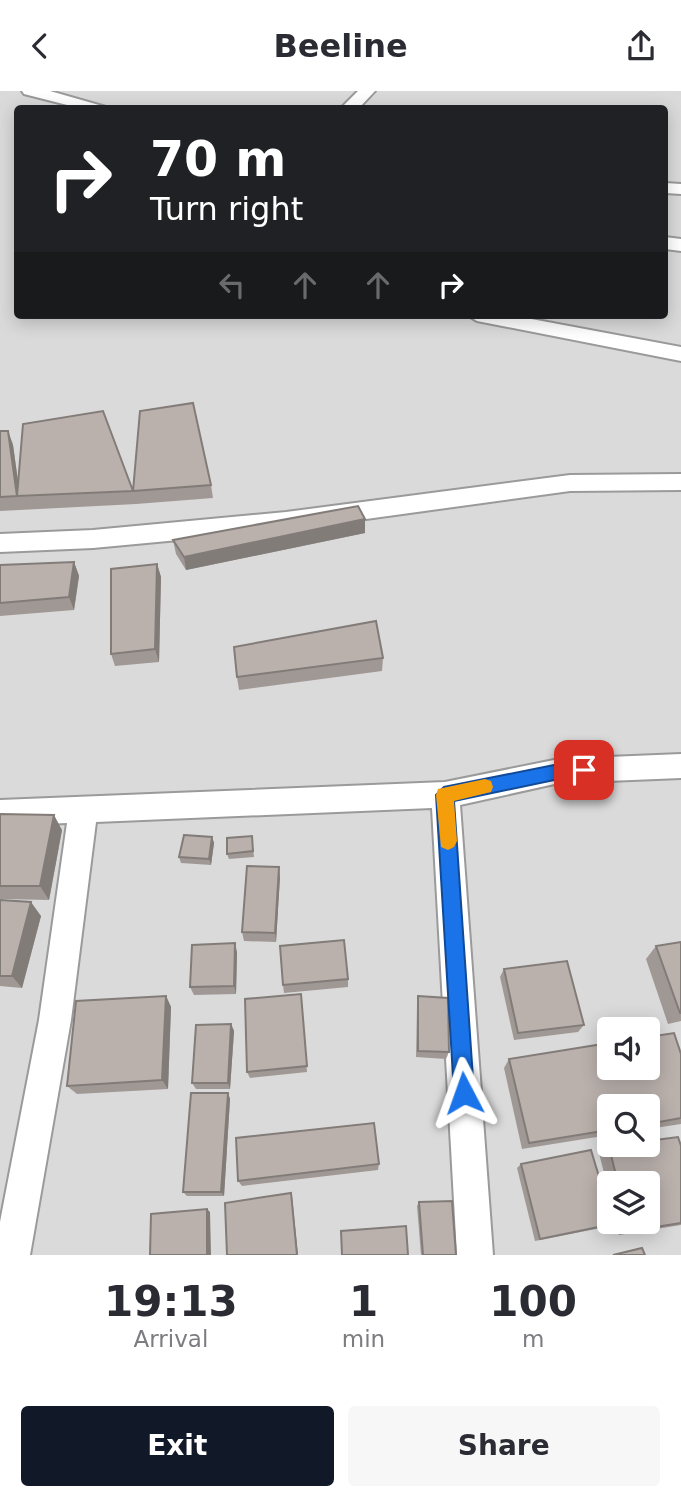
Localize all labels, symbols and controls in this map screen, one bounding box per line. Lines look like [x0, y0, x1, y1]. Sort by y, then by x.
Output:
icon: back [21, 27, 59, 65]
text: Beeline [273, 27, 408, 65]
icon: share [622, 27, 660, 65]
text: 70 m [150, 131, 286, 188]
icon: right [35, 133, 126, 224]
text: Turn right [150, 190, 303, 228]
icon: left [213, 266, 251, 304]
icon: ahead [286, 266, 324, 304]
icon: ahead [359, 266, 397, 304]
icon: right [432, 266, 470, 304]
pin [554, 740, 614, 800]
icon: arrive [565, 751, 603, 789]
map controls [597, 1017, 660, 1234]
button: sound [597, 1017, 660, 1080]
position arrow [427, 1056, 501, 1130]
button: search [597, 1094, 660, 1157]
button: layers [597, 1171, 660, 1234]
text: 19:13 [104, 1277, 238, 1326]
text: 1 [349, 1277, 378, 1326]
text: 100 [489, 1277, 577, 1326]
text: Arrival [134, 1326, 208, 1352]
text: min [342, 1326, 385, 1352]
text: m [522, 1326, 544, 1352]
button: Exit [21, 1406, 334, 1486]
button: Share [348, 1406, 660, 1486]

